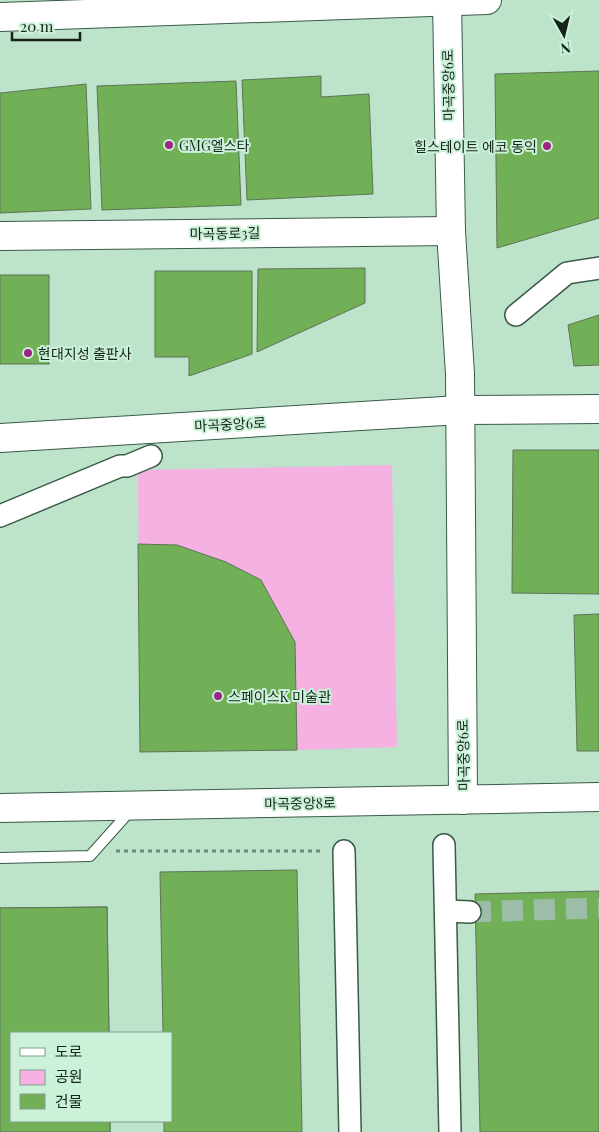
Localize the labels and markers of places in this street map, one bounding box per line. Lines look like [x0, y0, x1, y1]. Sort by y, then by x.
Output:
place label: GMG엘스타 [179, 136, 250, 155]
place label: 힐스테이트 에코 동익 [414, 137, 537, 156]
marker: GMG엘스타 [163, 139, 175, 151]
marker: 힐스테이트 에코 동익 [541, 140, 553, 152]
place label: 현대지성 출판사 [38, 344, 132, 363]
marker: 현대지성 출판사 [22, 347, 34, 359]
place label: 스페이스K 미술관 [228, 687, 331, 706]
marker: 스페이스K 미술관 [212, 690, 224, 702]

